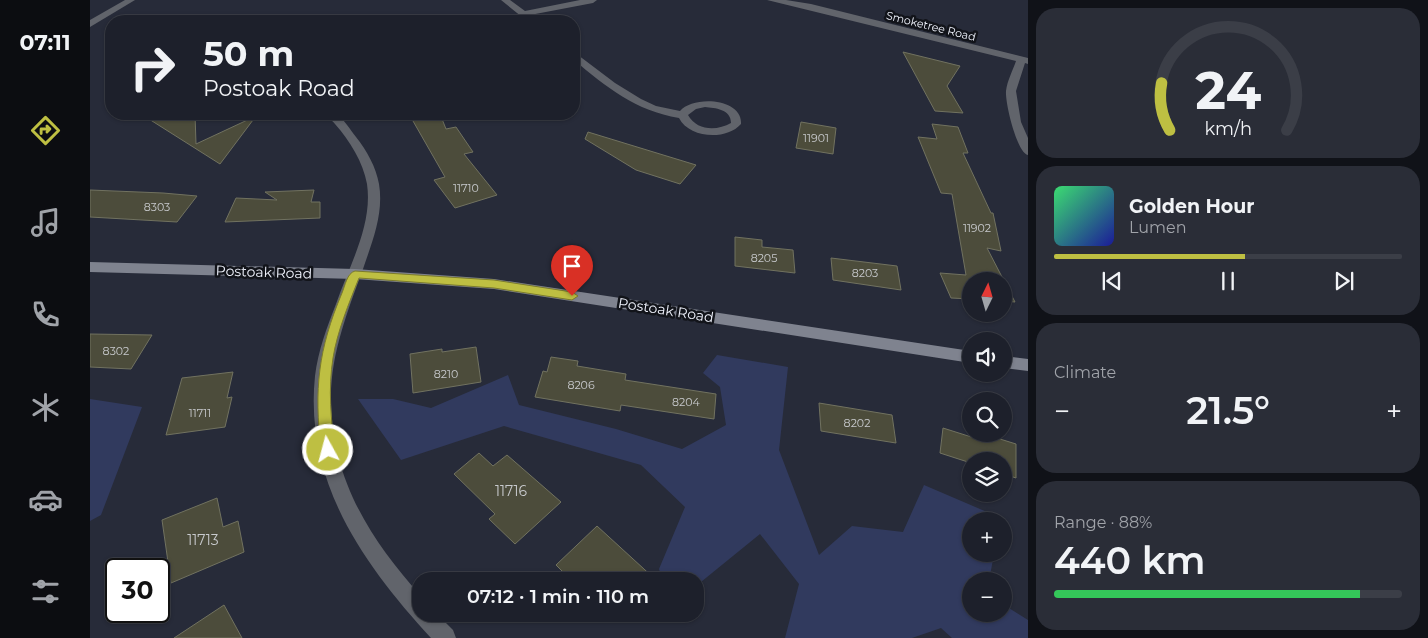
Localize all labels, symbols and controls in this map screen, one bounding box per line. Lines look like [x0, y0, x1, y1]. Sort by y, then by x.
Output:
street label: Smoketree Road [885, 8, 977, 44]
text: 07:11 [19, 29, 71, 56]
text: 50 m [203, 32, 294, 75]
icon: right [120, 35, 185, 100]
text: 24 [1195, 59, 1261, 122]
text: Postoak Road [203, 75, 355, 102]
icon: directions [28, 113, 63, 148]
text: km/h [1204, 118, 1252, 139]
house number: 11901 [803, 131, 829, 145]
house number: 11710 [453, 181, 479, 195]
text: Golden Hour [1129, 195, 1255, 218]
house number: 8303 [144, 200, 170, 214]
icon: music [28, 205, 63, 240]
text: Lumen [1129, 218, 1187, 237]
house number: 11902 [963, 221, 991, 235]
pin [551, 245, 593, 296]
house number: 8205 [751, 251, 777, 265]
icon: arrive [558, 252, 586, 280]
street label: Postoak Road [215, 261, 313, 283]
house number: 8203 [852, 266, 878, 280]
icon: previous [1098, 267, 1126, 295]
icon: pause [1214, 267, 1242, 295]
icon: next [1330, 267, 1358, 295]
north arrow [962, 272, 1012, 322]
map controls [962, 272, 1012, 622]
street label: Postoak Road [617, 294, 715, 326]
icon: phone [28, 297, 63, 332]
button: sound [962, 332, 1012, 382]
house number: 8302 [103, 344, 129, 358]
text: Climate [1054, 363, 1116, 382]
house number: 8210 [434, 367, 458, 381]
house number: 8206 [567, 378, 595, 392]
text: 21.5° [1186, 387, 1270, 434]
icon: climate [28, 390, 63, 425]
button: search [962, 392, 1012, 442]
text: − [1054, 394, 1070, 428]
text: + [1386, 394, 1402, 428]
house number: 8204 [672, 395, 701, 409]
house number: 11711 [189, 406, 211, 420]
house number: 8202 [844, 416, 870, 430]
position arrow [301, 423, 353, 475]
button: layers [962, 452, 1012, 502]
icon: car [28, 482, 63, 517]
house number: 11716 [495, 482, 528, 500]
button: + [962, 512, 1012, 562]
text: Range · 88% [1054, 513, 1152, 532]
house number: 11713 [187, 531, 219, 549]
text: 440 km [1054, 537, 1206, 584]
speed limit sign: 30 [105, 558, 170, 623]
button: − [962, 572, 1012, 622]
icon: filters [28, 574, 63, 609]
text: 07:12 · 1 min · 110 m [467, 585, 649, 608]

